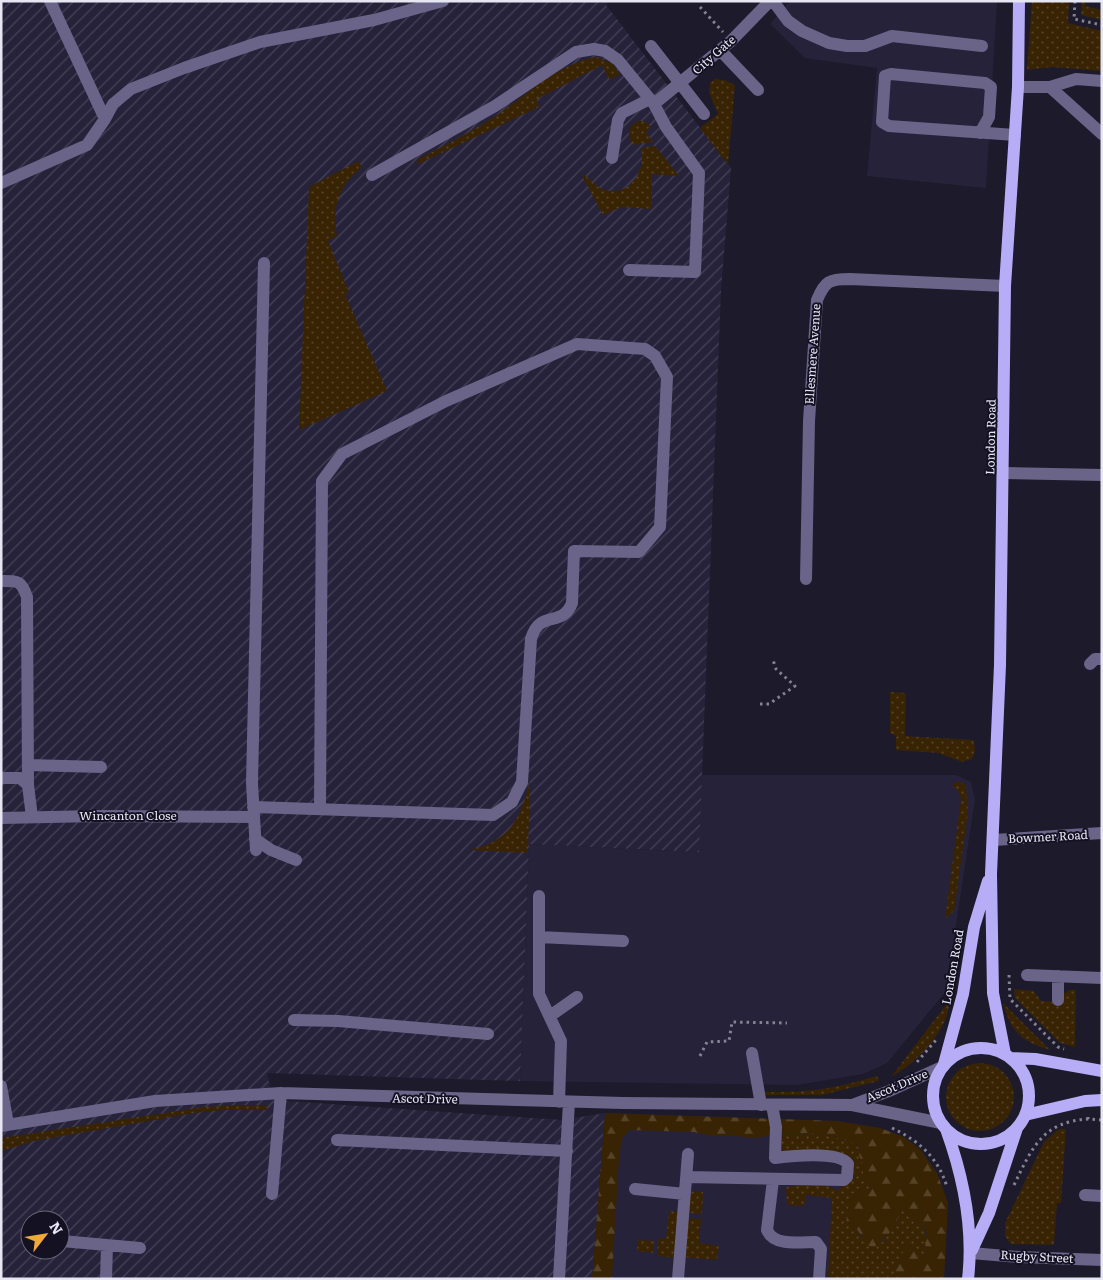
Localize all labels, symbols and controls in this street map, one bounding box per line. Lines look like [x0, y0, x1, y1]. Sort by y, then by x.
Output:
street label: City Gate [688, 30, 739, 78]
street label: Ellesmere Avenue [800, 303, 825, 405]
street label: London Road [980, 398, 1000, 475]
street label: Wincanton Close [79, 806, 177, 824]
street label: Bowmer Road [1008, 825, 1089, 847]
street label: London Road [937, 927, 968, 1006]
street label: Ascot Drive [863, 1064, 930, 1106]
street label: Ascot Drive [392, 1088, 458, 1108]
north arrow [20, 1210, 70, 1260]
text: N [45, 1218, 69, 1238]
street label: Rugby Street [1000, 1245, 1074, 1267]

